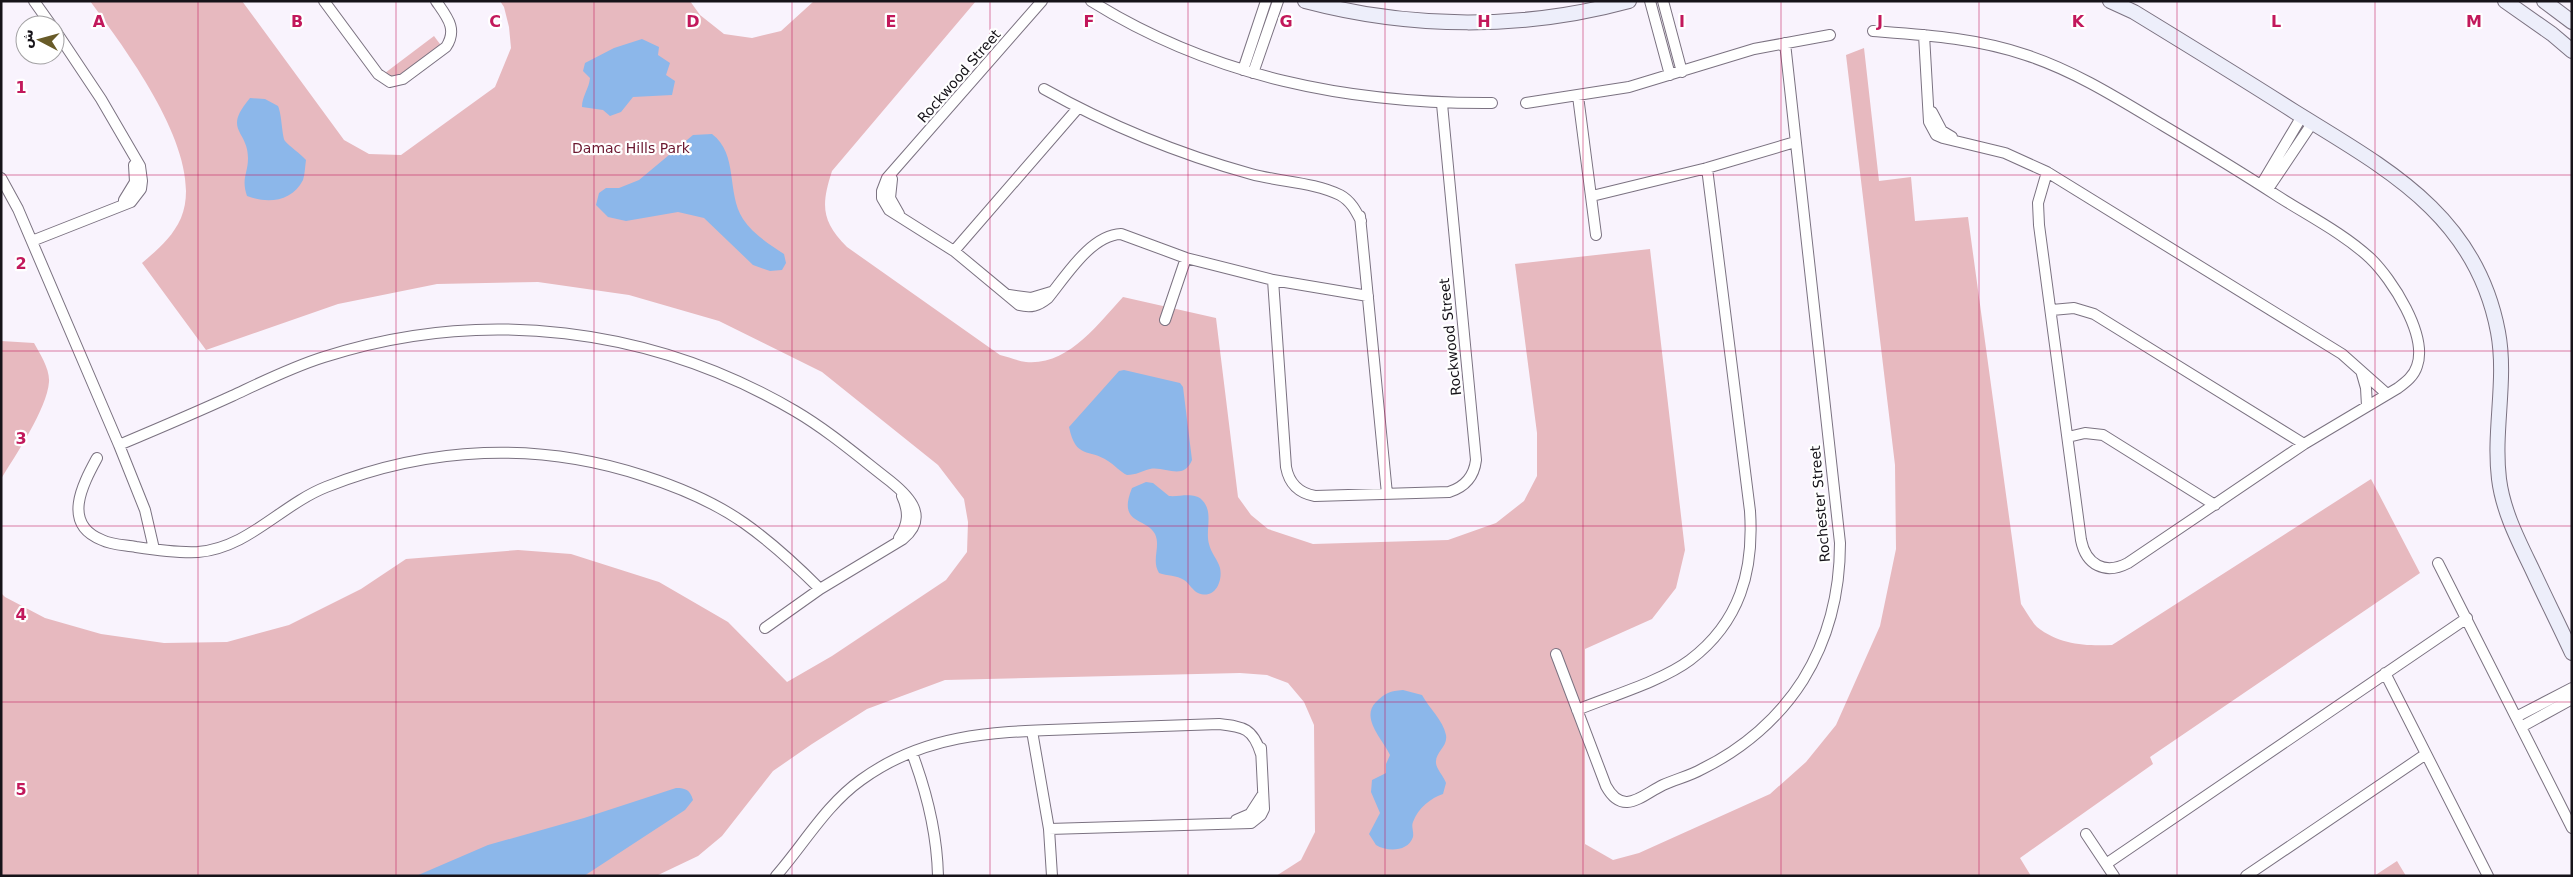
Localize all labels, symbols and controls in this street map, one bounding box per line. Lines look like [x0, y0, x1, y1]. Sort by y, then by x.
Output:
text: A [93, 12, 106, 31]
text: B [291, 12, 303, 31]
text: C [489, 12, 501, 31]
text: D [686, 12, 700, 31]
text: E [886, 12, 896, 31]
text: F [1084, 12, 1094, 31]
text: G [1279, 12, 1293, 31]
text: H [1477, 12, 1491, 31]
text: I [1679, 12, 1685, 31]
text: J [1876, 12, 1883, 31]
text: K [2072, 12, 2085, 31]
text: L [2271, 12, 2281, 31]
text: M [2466, 12, 2482, 31]
north arrow [15, 15, 65, 65]
street label: Rockwood Street [914, 26, 1004, 126]
text: ش [18, 28, 36, 49]
text: 1 [15, 78, 27, 97]
park label: Damac Hills Park [572, 140, 691, 156]
text: 2 [15, 254, 27, 273]
street label: Rockwood Street [1436, 277, 1464, 396]
text: 3 [15, 429, 27, 448]
street label: Rochester Street [1807, 445, 1833, 563]
text: 4 [15, 605, 27, 624]
text: 5 [15, 780, 27, 799]

